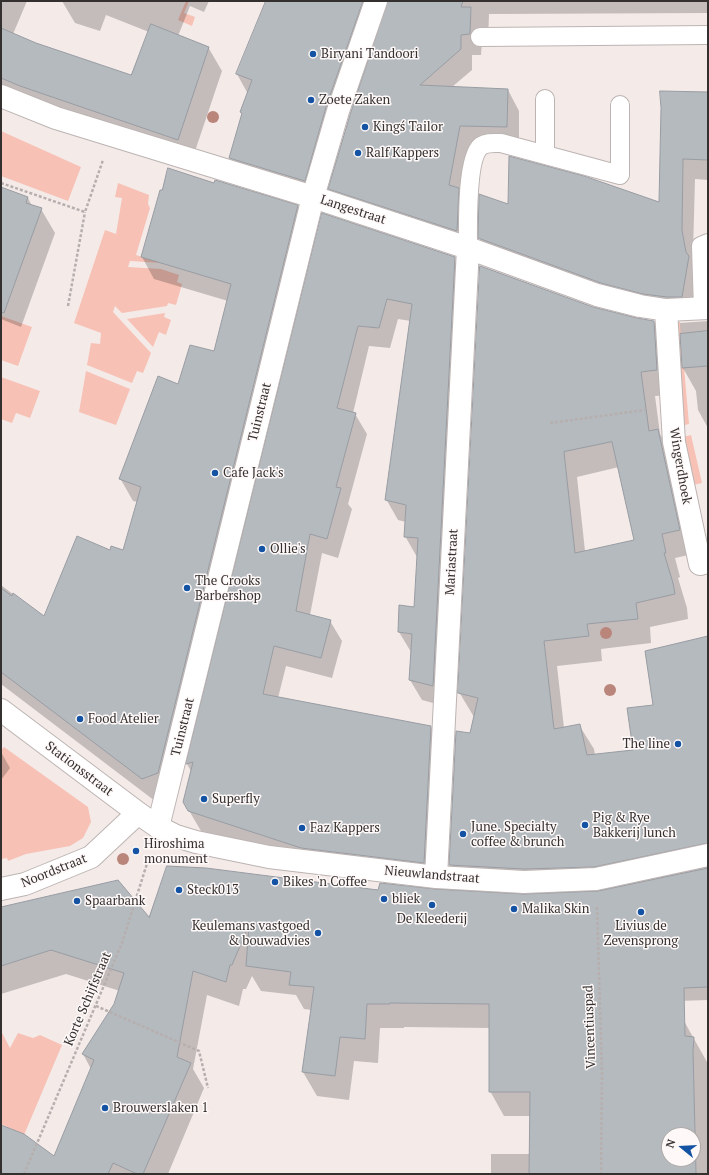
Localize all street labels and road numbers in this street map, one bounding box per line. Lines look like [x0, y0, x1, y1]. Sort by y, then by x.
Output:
street label: Langestraat [318, 192, 388, 228]
street label: Tuinstraat [245, 381, 275, 443]
street label: Wingerdhoek [666, 427, 694, 505]
street label: Mariastraat [442, 528, 462, 596]
street label: Tuinstraat [168, 696, 198, 758]
street label: Stationsstraat [42, 738, 116, 800]
street label: Noordstraat [19, 851, 89, 891]
street label: Nieuwlandstraat [384, 863, 480, 887]
street label: Korte Schijfstraat [61, 950, 115, 1048]
street label: Vincentiuspad [581, 985, 599, 1069]

